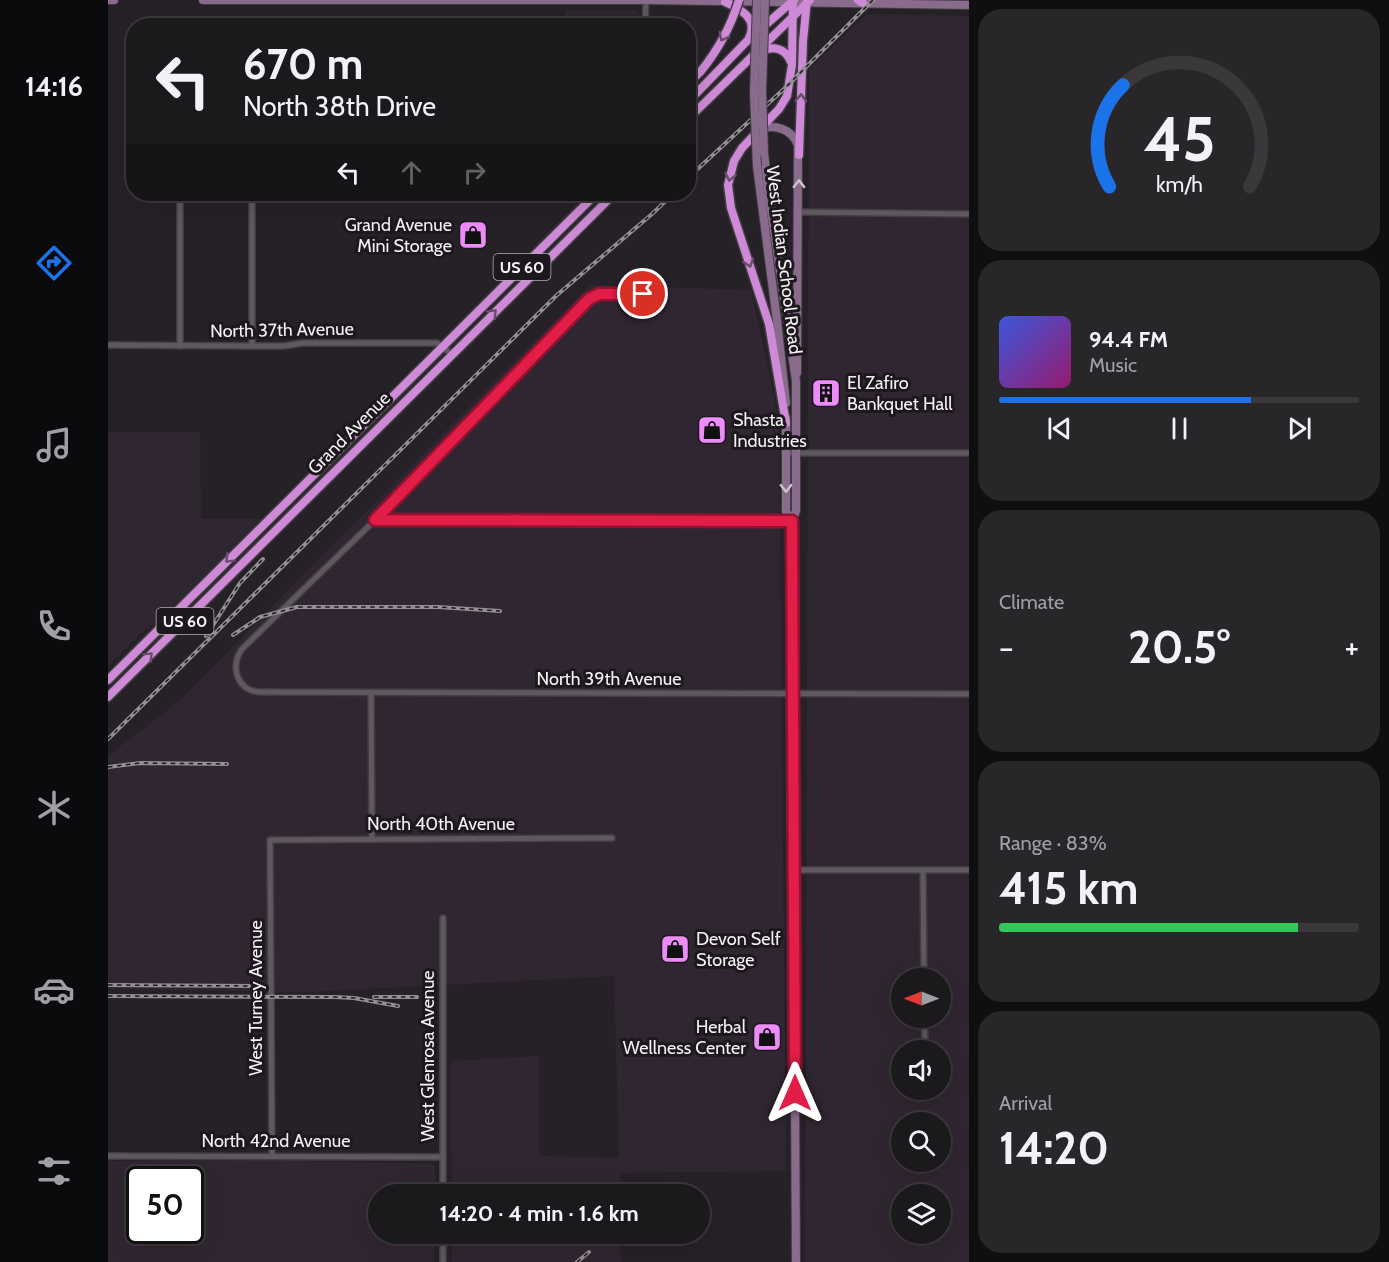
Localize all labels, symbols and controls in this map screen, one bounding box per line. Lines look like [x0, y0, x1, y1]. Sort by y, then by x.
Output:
one-way arrow [719, 31, 730, 41]
text: 670 m [243, 38, 363, 90]
icon: left [144, 42, 222, 120]
text: 14:16 [25, 70, 83, 103]
text: North 38th Drive [243, 90, 436, 123]
one-way arrow [795, 93, 808, 102]
text: 45 [1143, 101, 1215, 177]
icon: left [332, 156, 365, 189]
icon: ahead [395, 156, 428, 189]
icon: right [458, 156, 491, 189]
street label: West Indian School Road [762, 164, 806, 356]
one-way arrow [725, 171, 738, 181]
text: km/h [1156, 171, 1202, 197]
one-way arrow [793, 179, 805, 188]
place label: Grand Avenue Mini Storage [345, 214, 452, 257]
shop icon: Grand Avenue Mini Storage [457, 219, 489, 251]
icon: directions [33, 242, 75, 284]
road number: US 60 [494, 254, 550, 280]
one-way arrow [742, 257, 755, 268]
pin [617, 268, 668, 319]
icon: arrive [626, 277, 659, 310]
one-way arrow [487, 309, 497, 320]
street label: North 37th Avenue [210, 318, 354, 342]
text: 94.4 FM [1089, 326, 1168, 353]
text: Music [1089, 353, 1137, 377]
place label: El Zafiro Bankquet Hall [847, 372, 953, 415]
building icon: El Zafiro Bankquet Hall [810, 377, 842, 409]
street label: Grand Avenue [303, 387, 395, 479]
place label: Shasta Industries [733, 409, 807, 452]
icon: previous [1043, 412, 1076, 445]
icon: pause [1163, 412, 1196, 445]
icon: next [1283, 412, 1316, 445]
shop icon: Shasta Industries [696, 414, 728, 446]
icon: music [33, 424, 75, 466]
one-way arrow [780, 483, 792, 492]
one-way arrow [226, 551, 237, 562]
text: Climate [999, 590, 1064, 614]
icon: phone [33, 605, 75, 647]
road number: US 60 [156, 608, 214, 634]
text: 20.5° [1128, 620, 1230, 674]
text: − [999, 627, 1014, 667]
text: + [1344, 627, 1359, 667]
one-way arrow [142, 652, 153, 663]
street label: North 39th Avenue [537, 668, 681, 690]
icon: climate [33, 787, 75, 829]
street label: North 40th Avenue [367, 813, 515, 835]
text: Range · 83% [999, 831, 1107, 855]
text: 415 km [999, 861, 1138, 915]
street label: West Turney Avenue [245, 920, 267, 1076]
place label: Devon Self Storage [696, 928, 781, 971]
shop icon: Devon Self Storage [659, 933, 691, 965]
north arrow [891, 968, 951, 1028]
map controls [891, 968, 951, 1244]
icon: car [33, 969, 75, 1011]
street label: West Glenrosa Avenue [417, 970, 439, 1142]
place label: Herbal Wellness Center [623, 1016, 747, 1059]
shop icon: Herbal Wellness Center [751, 1021, 783, 1053]
button: sound [891, 1040, 951, 1100]
position arrow [763, 1061, 827, 1125]
text: Arrival [999, 1091, 1052, 1115]
button: search [891, 1112, 951, 1172]
text: 14:20 [999, 1121, 1109, 1175]
street label: North 42nd Avenue [202, 1130, 350, 1152]
icon: filters [33, 1150, 75, 1192]
speed limit sign: 50 [126, 1166, 204, 1244]
button: layers [891, 1184, 951, 1244]
text: 14:20 · 4 min · 1.6 km [439, 1200, 639, 1227]

